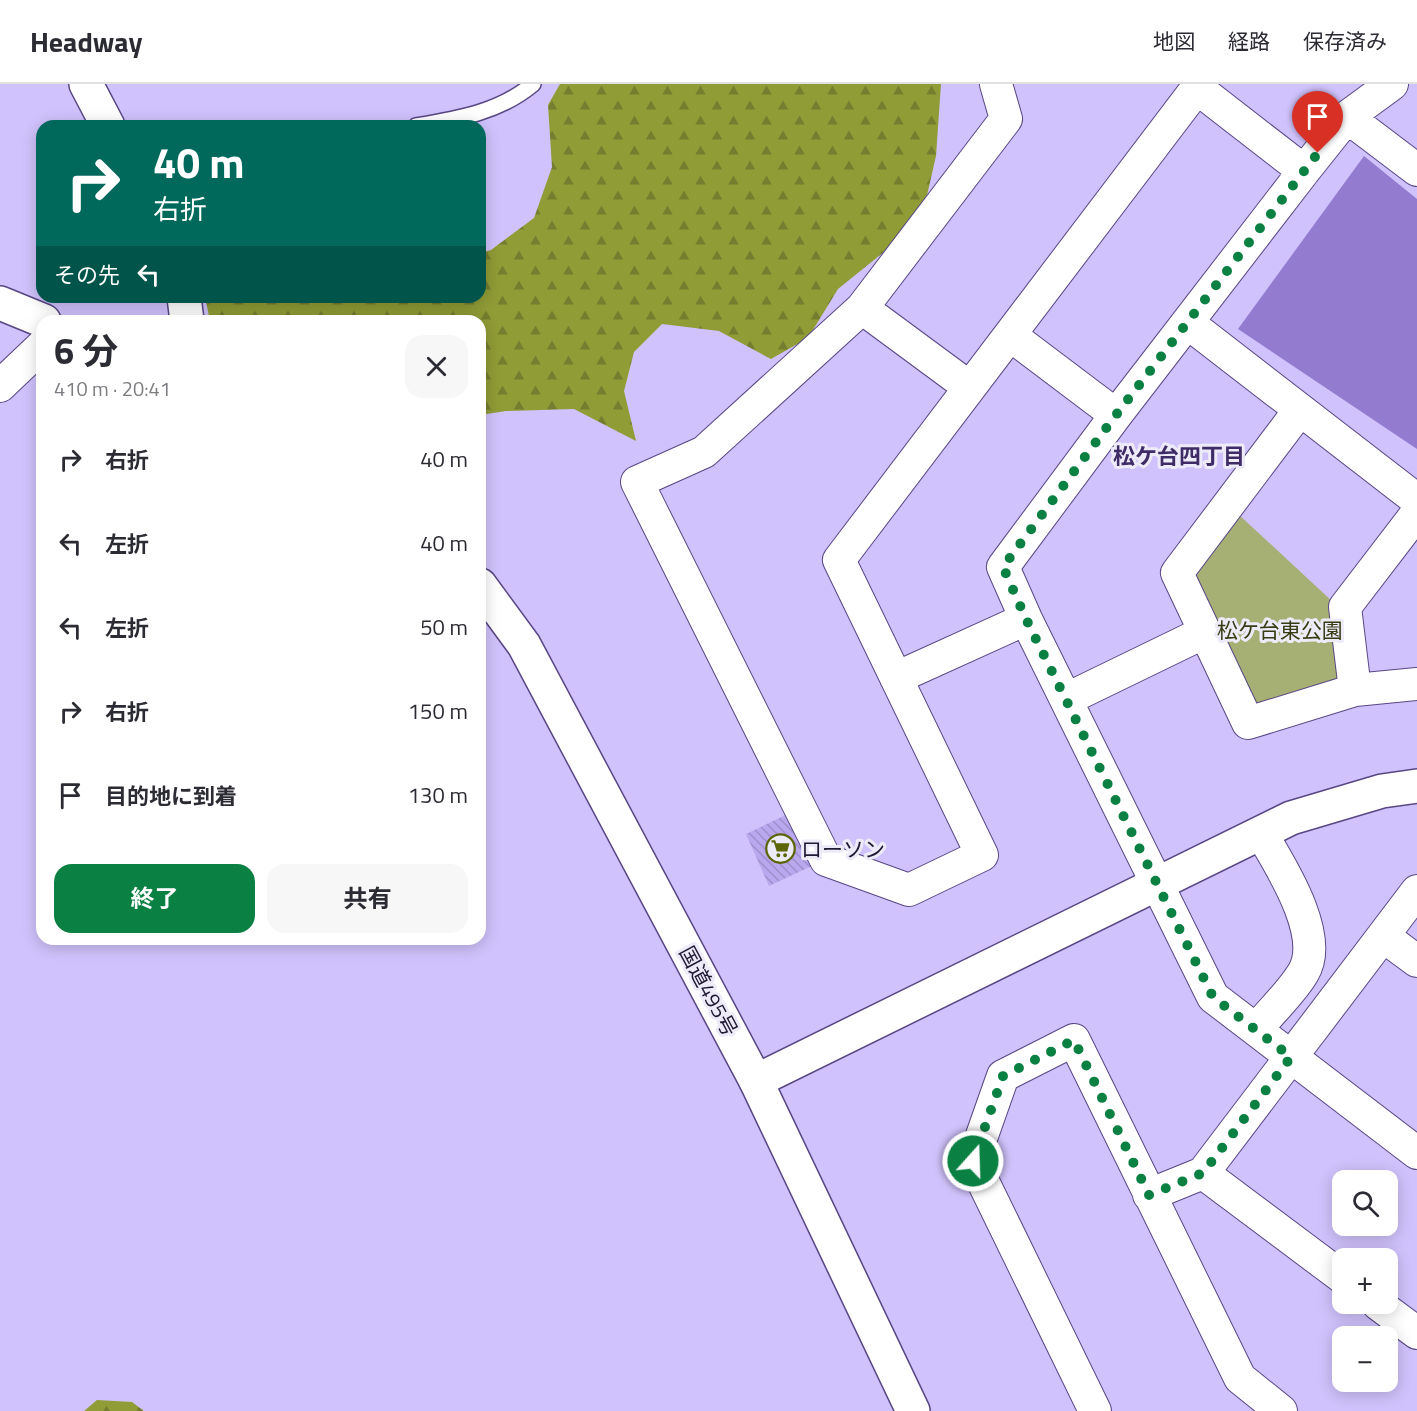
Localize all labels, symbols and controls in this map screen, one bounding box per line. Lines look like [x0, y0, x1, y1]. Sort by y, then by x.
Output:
text: Headway [30, 20, 142, 63]
text: 地図 [1153, 25, 1195, 57]
text: 経路 [1228, 25, 1270, 57]
text: 保存済み [1303, 25, 1387, 57]
pin [1292, 91, 1343, 153]
icon: arrive [1301, 100, 1334, 133]
text: 40 m [153, 130, 245, 194]
icon: right [54, 144, 132, 222]
text: 右折 [153, 188, 207, 229]
text: その先 [54, 258, 120, 292]
icon: left [132, 258, 165, 291]
text: 6 分 [54, 323, 118, 378]
button: close [405, 335, 468, 398]
text: 410 m · 20:41 [54, 373, 171, 404]
district label: 松ケ台四丁目 [1113, 439, 1245, 473]
text: 40 m [420, 442, 468, 476]
icon: right [54, 443, 87, 476]
text: 右折 [105, 443, 149, 477]
text: 40 m [420, 526, 468, 560]
icon: left [54, 527, 87, 560]
text: 左折 [105, 527, 149, 561]
text: 50 m [420, 610, 468, 644]
icon: left [54, 611, 87, 644]
text: 左折 [105, 611, 149, 645]
park label: 松ケ台東公園 [1217, 614, 1343, 646]
text: 150 m [408, 694, 468, 728]
icon: right [54, 695, 87, 728]
text: 右折 [105, 695, 149, 729]
text: 130 m [408, 778, 468, 812]
icon: arrive [54, 779, 87, 812]
text: 目的地に到着 [105, 779, 237, 813]
supermarket icon: ローソン [764, 833, 796, 865]
place label: ローソン [801, 833, 885, 865]
button: 終了 [54, 864, 255, 933]
button: 共有 [267, 864, 468, 933]
street label: 国道495号 [672, 940, 746, 1042]
position arrow [941, 1129, 1005, 1193]
map controls [1332, 1170, 1398, 1392]
button: search [1332, 1170, 1398, 1236]
button: + [1332, 1248, 1398, 1314]
button: − [1332, 1326, 1398, 1392]

